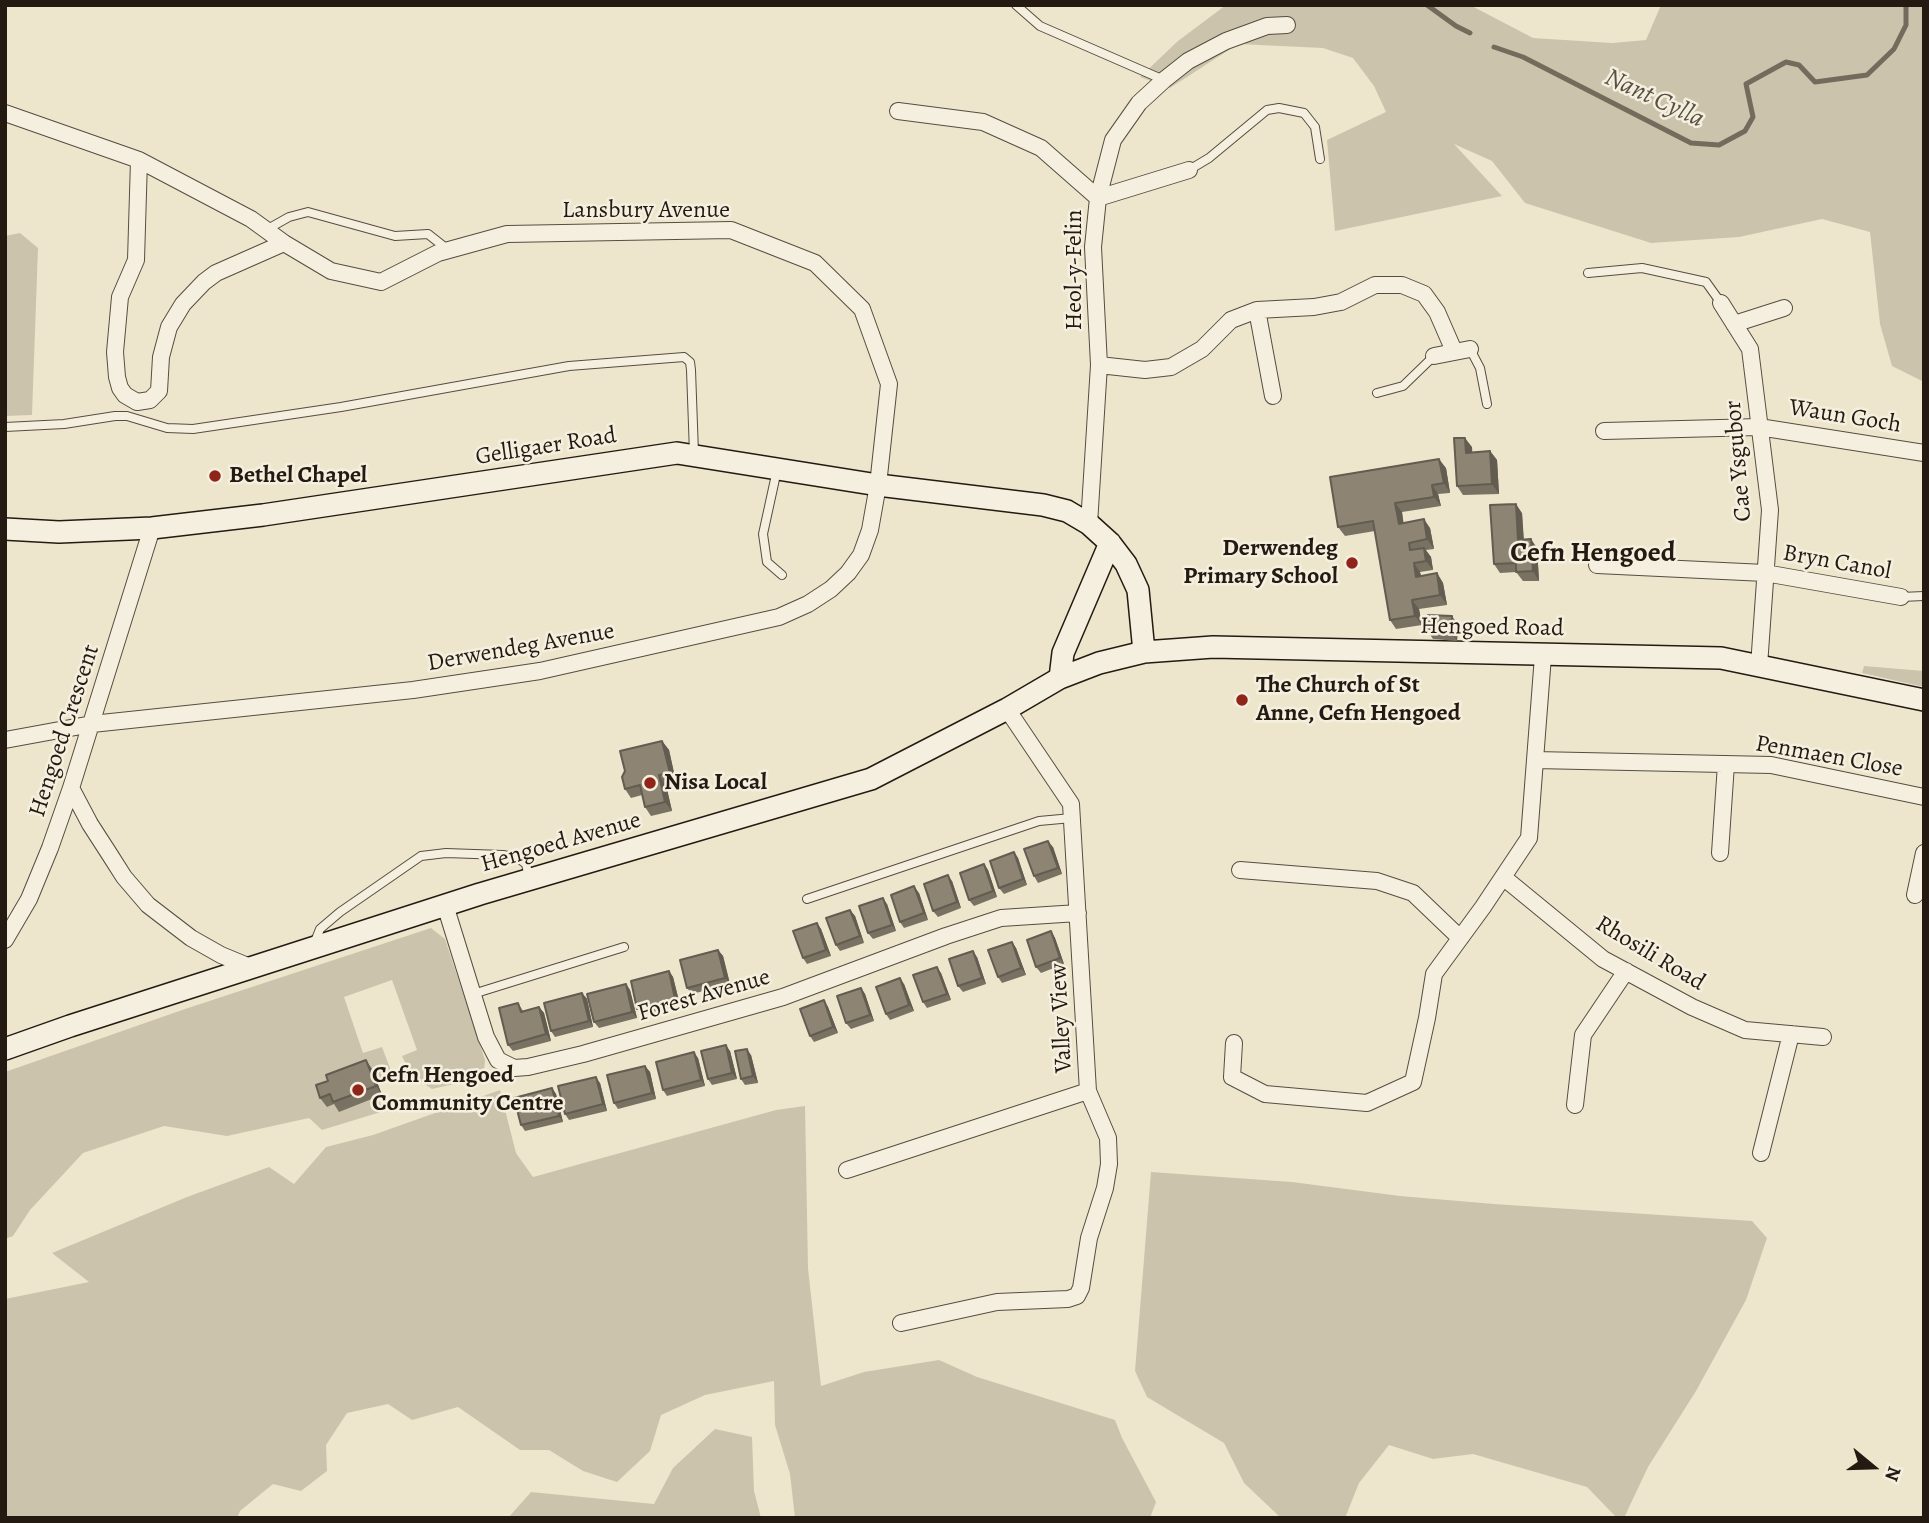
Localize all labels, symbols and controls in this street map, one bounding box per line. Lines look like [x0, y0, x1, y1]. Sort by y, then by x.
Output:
water label: Nant Cylla [1599, 63, 1709, 135]
street label: Lansbury Avenue [562, 197, 730, 225]
street label: Heol-y-Felin [1061, 210, 1089, 330]
street label: Waun Goch [1787, 394, 1903, 440]
street label: Cae Ysgubor [1719, 399, 1759, 523]
street label: Gelligaer Road [473, 422, 619, 472]
place label: Bethel Chapel [229, 462, 367, 490]
marker: Bethel Chapel [207, 468, 223, 484]
place label: Derwendeg Primary School [1183, 535, 1338, 591]
district label: Cefn Hengoed [1510, 537, 1676, 571]
street label: Bryn Canol [1781, 539, 1893, 587]
marker: Derwendeg Primary School [1344, 555, 1360, 571]
street label: Hengoed Road [1420, 612, 1564, 644]
street label: Derwendeg Avenue [425, 617, 617, 679]
street label: Hengoed Crescent [24, 641, 106, 821]
place label: The Church of St Anne, Cefn Hengoed [1256, 672, 1461, 728]
marker: The Church of St Anne, Cefn Hengoed [1234, 692, 1250, 708]
street label: Penmaen Close [1753, 730, 1905, 784]
place label: Nisa Local [664, 769, 767, 797]
marker: Nisa Local [642, 775, 658, 791]
street label: Hengoed Avenue [478, 806, 644, 880]
street label: Rhosili Road [1590, 910, 1710, 998]
street label: Valley View [1045, 962, 1079, 1074]
street label: Forest Avenue [634, 963, 774, 1029]
place label: Cefn Hengoed Community Centre [372, 1062, 564, 1118]
marker: Cefn Hengoed Community Centre [350, 1082, 366, 1098]
north arrow [1838, 1432, 1908, 1502]
text: N [1878, 1463, 1907, 1485]

